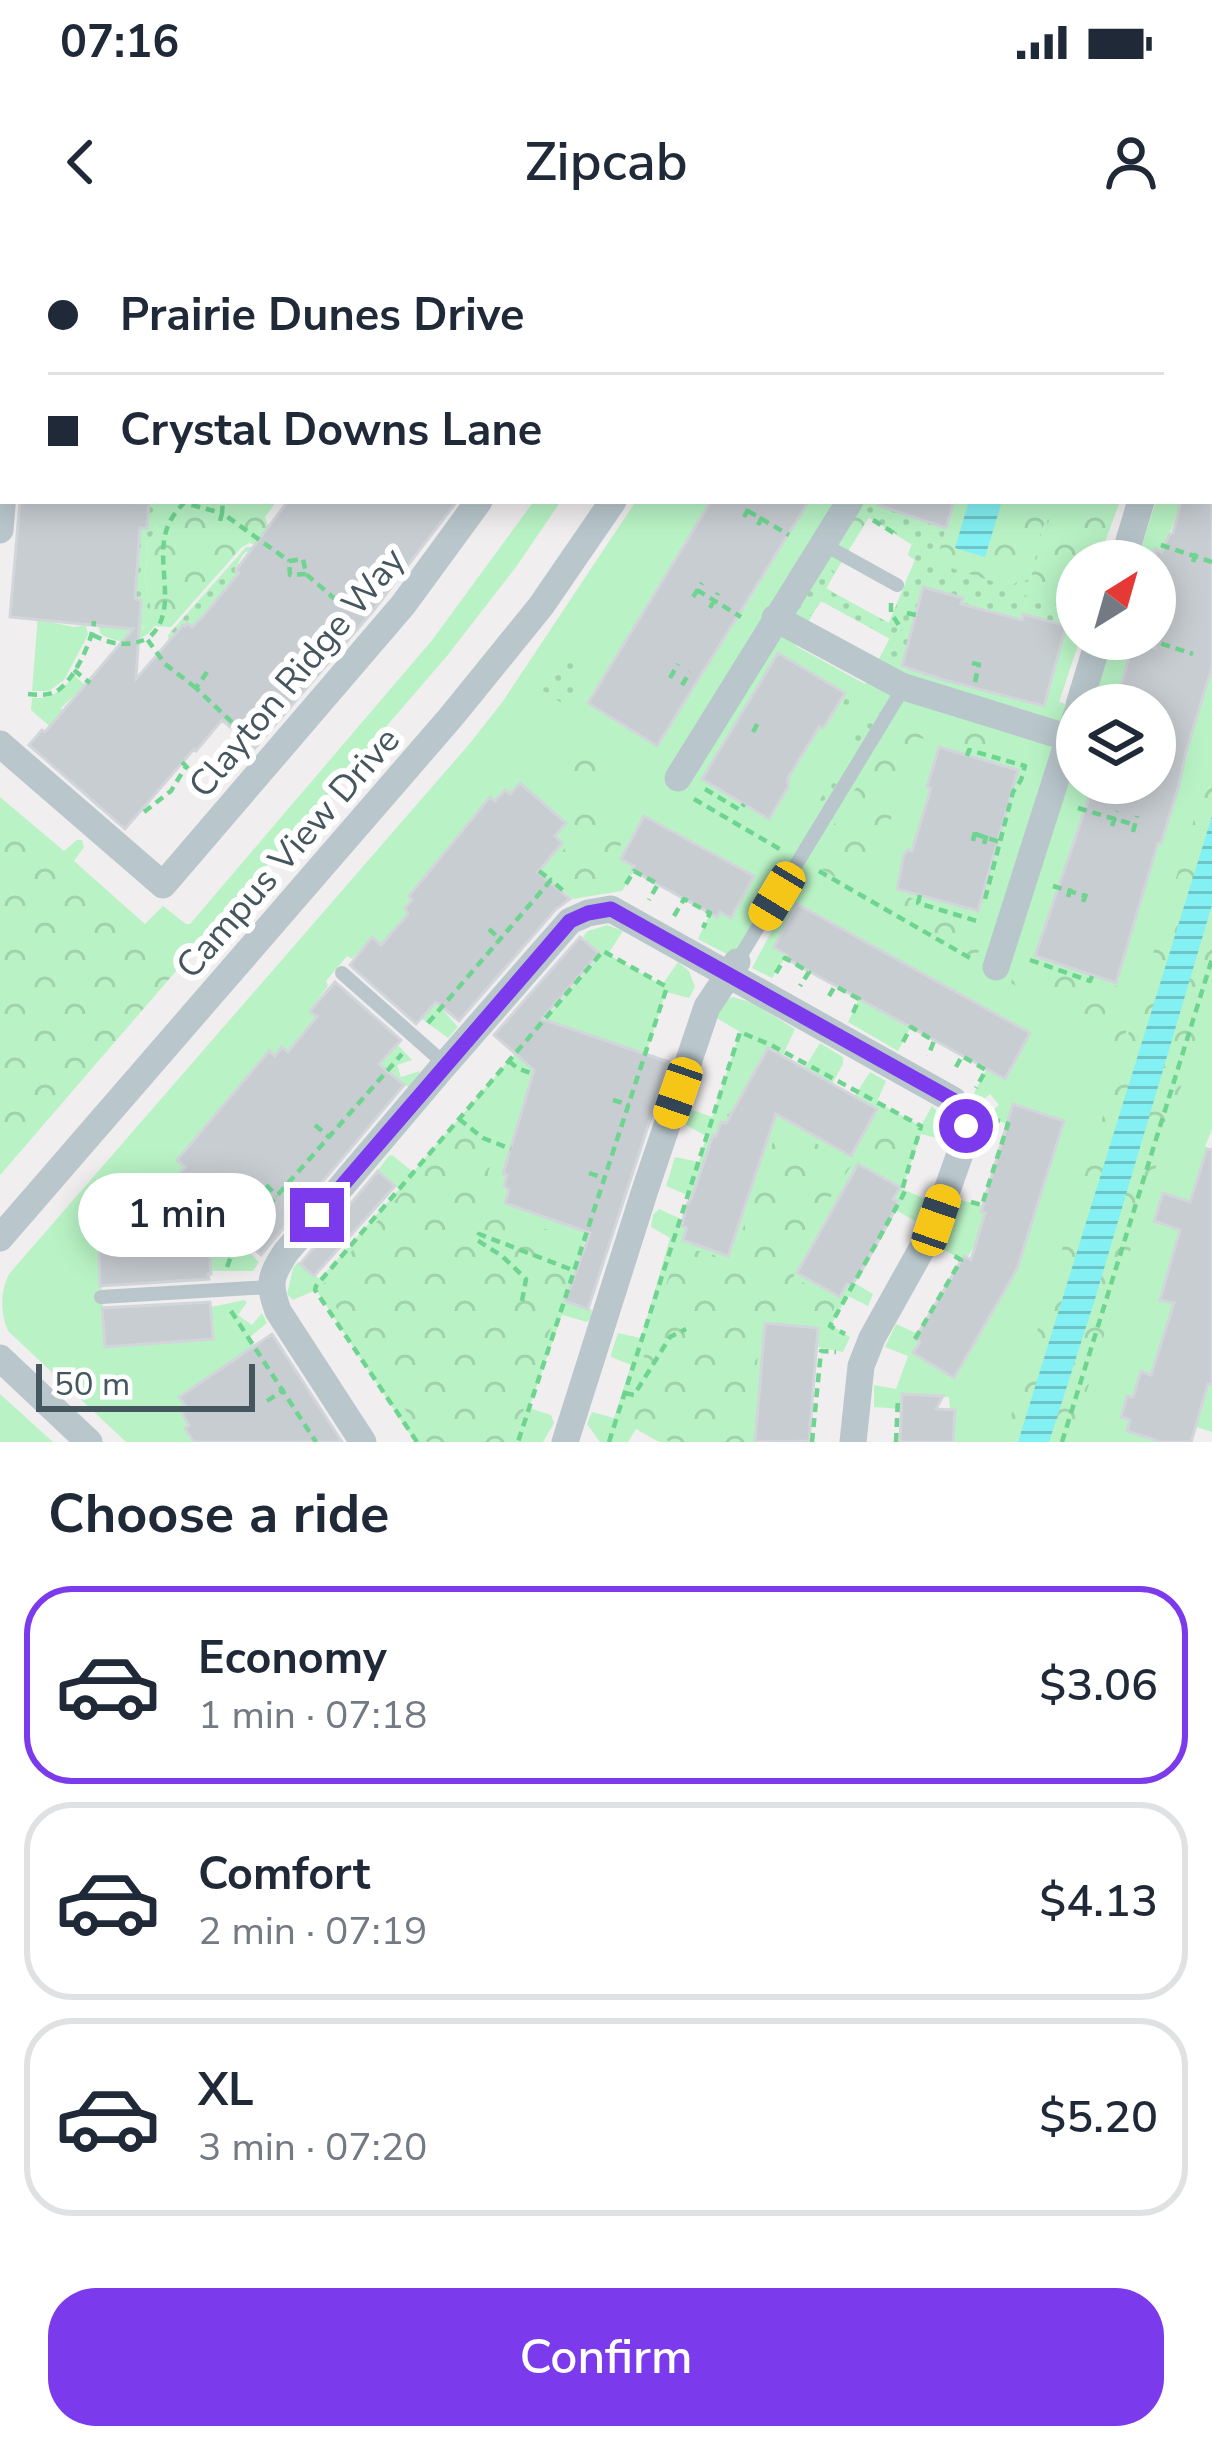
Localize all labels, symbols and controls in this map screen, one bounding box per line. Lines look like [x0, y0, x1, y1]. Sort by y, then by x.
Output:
text: 07:16 [60, 12, 179, 73]
text: Zipcab [524, 125, 688, 199]
icon: back [48, 129, 114, 195]
icon: person [1098, 129, 1164, 195]
text: Prairie Dunes Drive [120, 285, 524, 346]
text: Crystal Downs Lane [120, 400, 542, 461]
street label: Clayton Ridge Way [178, 537, 417, 808]
north arrow [1056, 540, 1176, 660]
map controls [1056, 540, 1176, 804]
button: layers [1056, 684, 1176, 804]
street label: Campus View Drive [165, 717, 411, 989]
car [743, 856, 811, 936]
car [649, 1053, 707, 1133]
route start [939, 1099, 993, 1153]
callout: 1 min [77, 1173, 275, 1257]
car [907, 1180, 965, 1260]
text: 1 min [127, 1188, 227, 1241]
route end [290, 1188, 344, 1242]
scale bar [36, 1358, 255, 1411]
text: 50 m [54, 1362, 130, 1407]
text: Choose a ride [48, 1477, 389, 1551]
text: Economy [198, 1628, 387, 1689]
icon: car [54, 1631, 162, 1739]
text: $3.06 [1039, 1655, 1158, 1716]
text: 1 min · 07:18 [198, 1689, 427, 1742]
text: Comfort [198, 1844, 370, 1905]
icon: car [54, 1847, 162, 1955]
text: $4.13 [1039, 1871, 1158, 1932]
text: 2 min · 07:19 [198, 1905, 427, 1958]
text: XL [198, 2060, 254, 2121]
icon: car [54, 2063, 162, 2171]
text: $5.20 [1039, 2087, 1158, 2148]
text: 3 min · 07:20 [198, 2121, 427, 2174]
button: Confirm [48, 2288, 1164, 2426]

